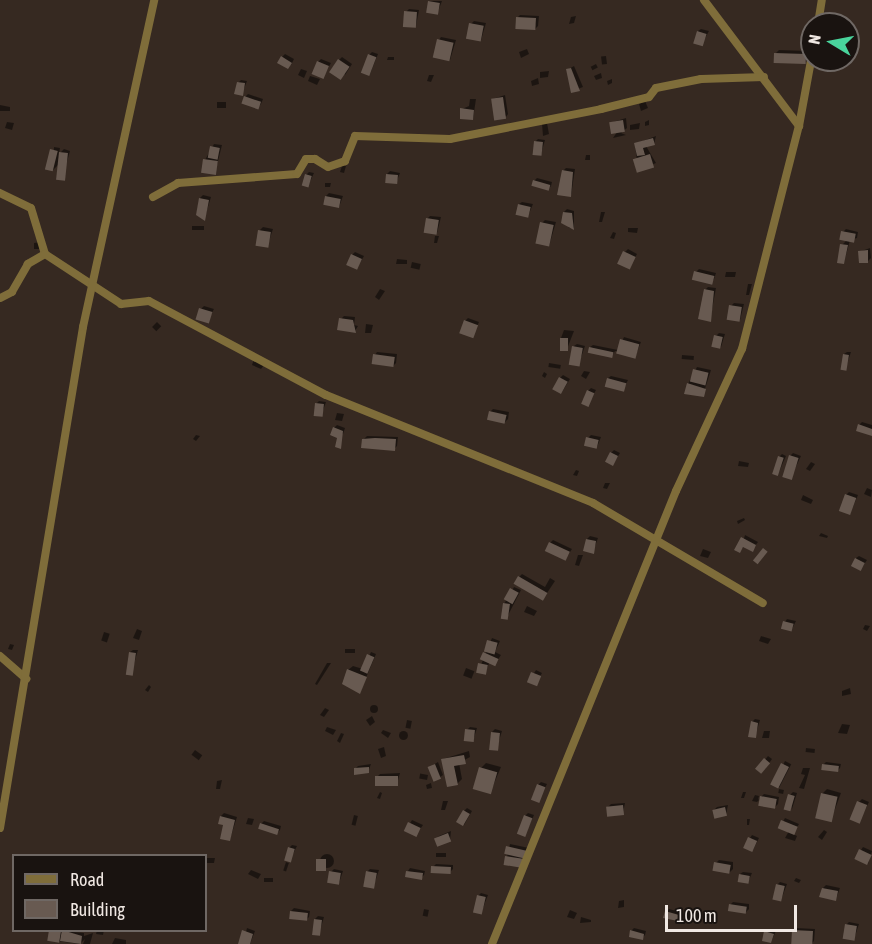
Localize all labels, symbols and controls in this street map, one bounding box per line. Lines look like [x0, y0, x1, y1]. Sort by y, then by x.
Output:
north arrow [800, 12, 860, 72]
text: N [805, 33, 824, 45]
legend [12, 854, 207, 932]
text: Road [70, 869, 104, 890]
scale bar [668, 893, 800, 931]
text: Building [70, 899, 125, 920]
text: 100 m [676, 905, 717, 926]

